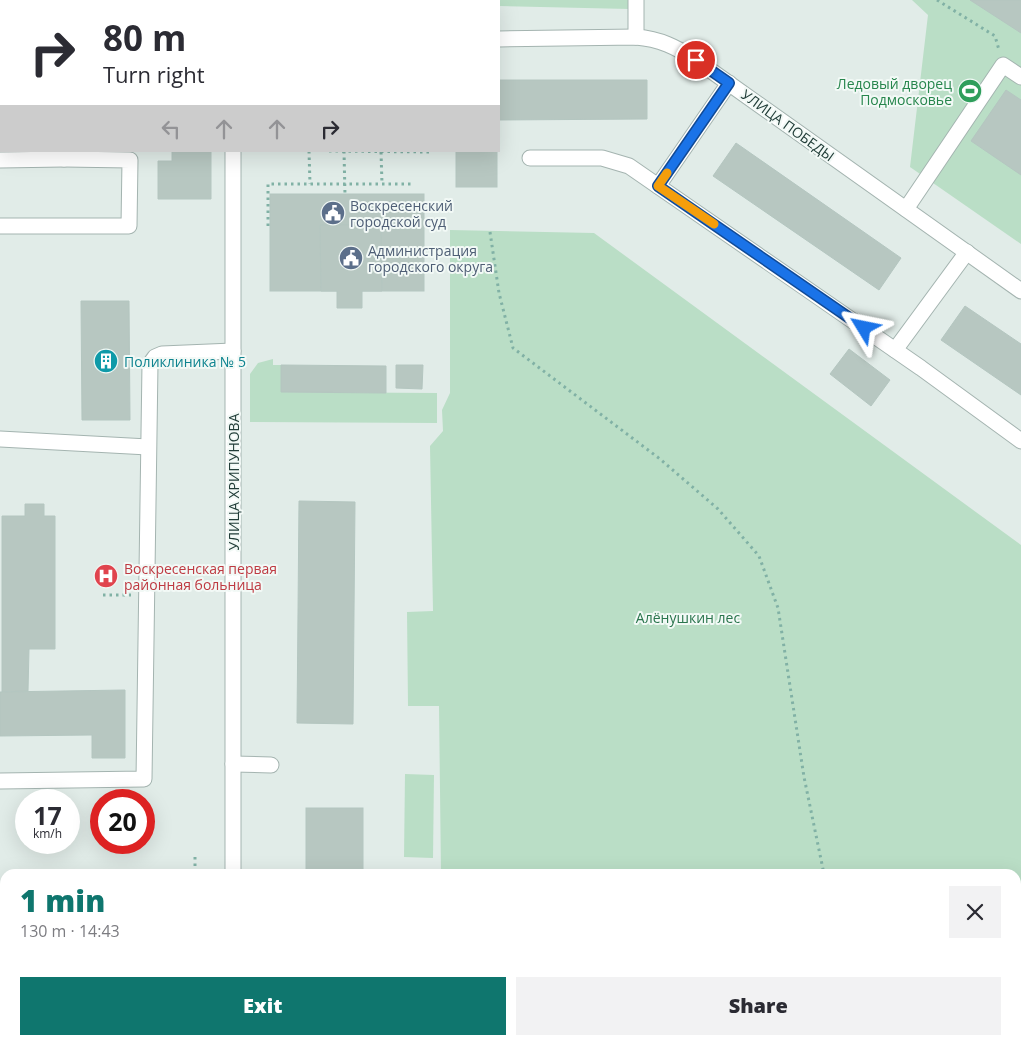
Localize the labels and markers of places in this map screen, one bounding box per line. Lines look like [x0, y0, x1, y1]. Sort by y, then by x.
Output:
pin [675, 39, 717, 81]
place label: Ледовый дворец Подмосковье [837, 74, 952, 109]
sports icon: Ледовый дворец Подмосковье [957, 78, 983, 104]
place label: Воскресенский городской суд [350, 196, 453, 231]
public building icon: Воскресенский городской суд [320, 200, 346, 226]
place label: Администрация городского округа [368, 241, 493, 276]
public building icon: Администрация городского округа [338, 245, 364, 271]
building icon: Поликлиника № 5 [93, 348, 119, 374]
place label: Поликлиника № 5 [124, 352, 246, 371]
place label: Воскресенская первая районная больница [124, 559, 277, 594]
hospital icon: Воскресенская первая районная больница [93, 563, 119, 589]

